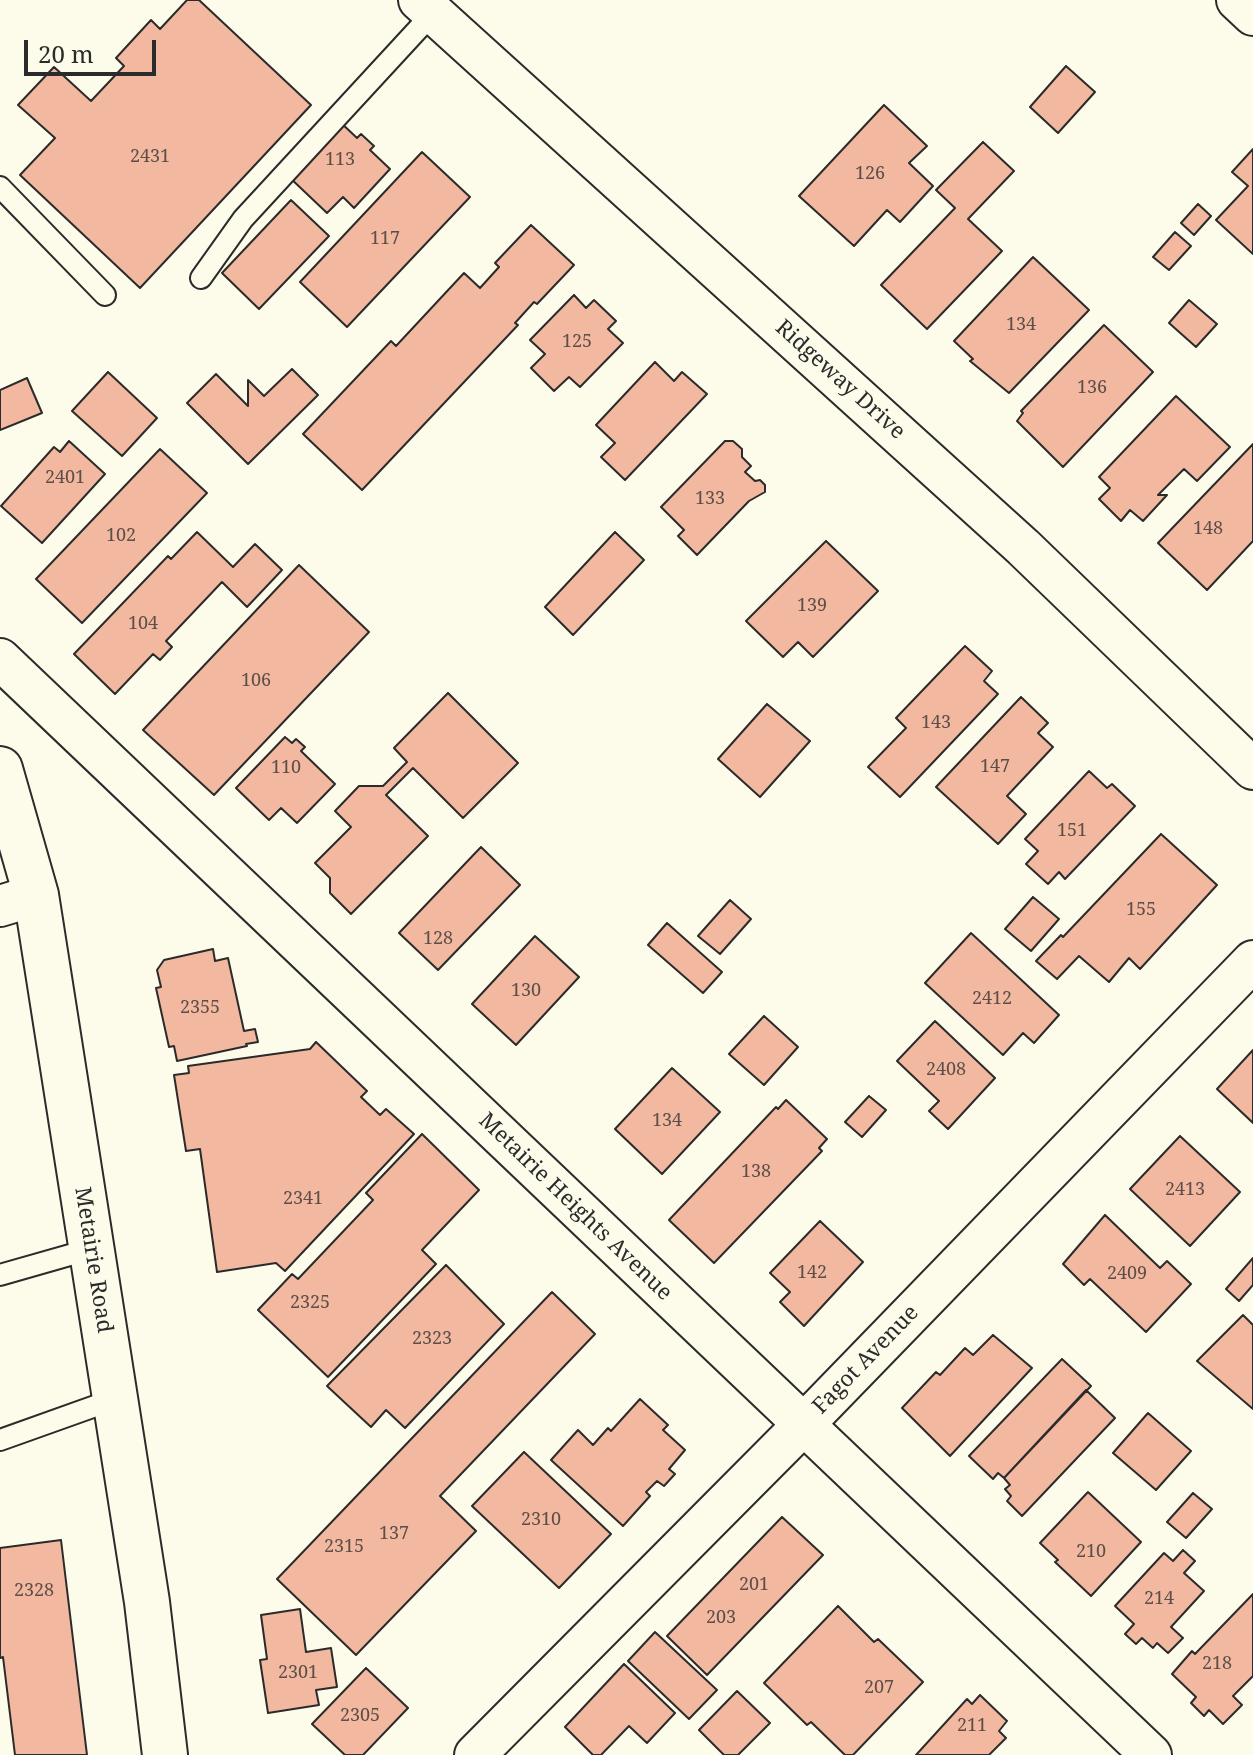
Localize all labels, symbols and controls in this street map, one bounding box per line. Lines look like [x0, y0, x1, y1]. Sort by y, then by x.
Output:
scale bar [28, 24, 160, 74]
text: 20 m [38, 37, 94, 70]
house number: 2431 [130, 146, 170, 168]
house number: 113 [325, 149, 355, 171]
house number: 126 [855, 163, 885, 185]
house number: 117 [370, 228, 400, 250]
house number: 134 [1006, 314, 1036, 336]
street label: Ridgeway Drive [770, 315, 910, 445]
house number: 125 [562, 331, 592, 353]
house number: 136 [1077, 377, 1107, 399]
house number: 2401 [45, 467, 85, 489]
house number: 133 [695, 488, 725, 510]
house number: 148 [1193, 518, 1223, 540]
house number: 102 [106, 525, 136, 547]
house number: 139 [797, 595, 827, 617]
house number: 104 [128, 613, 158, 635]
house number: 106 [241, 670, 271, 692]
house number: 143 [921, 712, 951, 734]
house number: 147 [980, 756, 1010, 778]
house number: 110 [271, 757, 301, 779]
house number: 151 [1057, 820, 1087, 842]
house number: 155 [1126, 899, 1156, 921]
house number: 128 [423, 928, 453, 950]
house number: 130 [511, 980, 541, 1002]
house number: 2412 [972, 988, 1012, 1010]
house number: 2355 [180, 997, 220, 1019]
house number: 2408 [926, 1059, 966, 1081]
street label: Metairie Heights Avenue [473, 1108, 677, 1306]
house number: 134 [652, 1110, 682, 1132]
house number: 138 [741, 1161, 771, 1183]
house number: 2413 [1165, 1179, 1205, 1201]
street label: Metairie Road [68, 1185, 118, 1335]
house number: 2341 [283, 1188, 323, 1210]
house number: 142 [797, 1262, 827, 1284]
house number: 2409 [1107, 1263, 1147, 1285]
house number: 2325 [290, 1292, 330, 1314]
street label: Fagot Avenue [807, 1300, 925, 1420]
house number: 2323 [412, 1328, 452, 1350]
house number: 2310 [521, 1509, 561, 1531]
house number: 137 [379, 1523, 409, 1545]
house number: 2315 [324, 1536, 364, 1558]
house number: 210 [1076, 1541, 1106, 1563]
house number: 201 [739, 1574, 769, 1596]
house number: 2328 [14, 1580, 54, 1602]
house number: 214 [1144, 1588, 1174, 1610]
house number: 203 [706, 1607, 736, 1629]
house number: 218 [1202, 1653, 1232, 1675]
house number: 2301 [278, 1662, 318, 1684]
house number: 207 [864, 1677, 894, 1699]
house number: 2305 [340, 1705, 380, 1727]
house number: 211 [957, 1715, 987, 1737]

